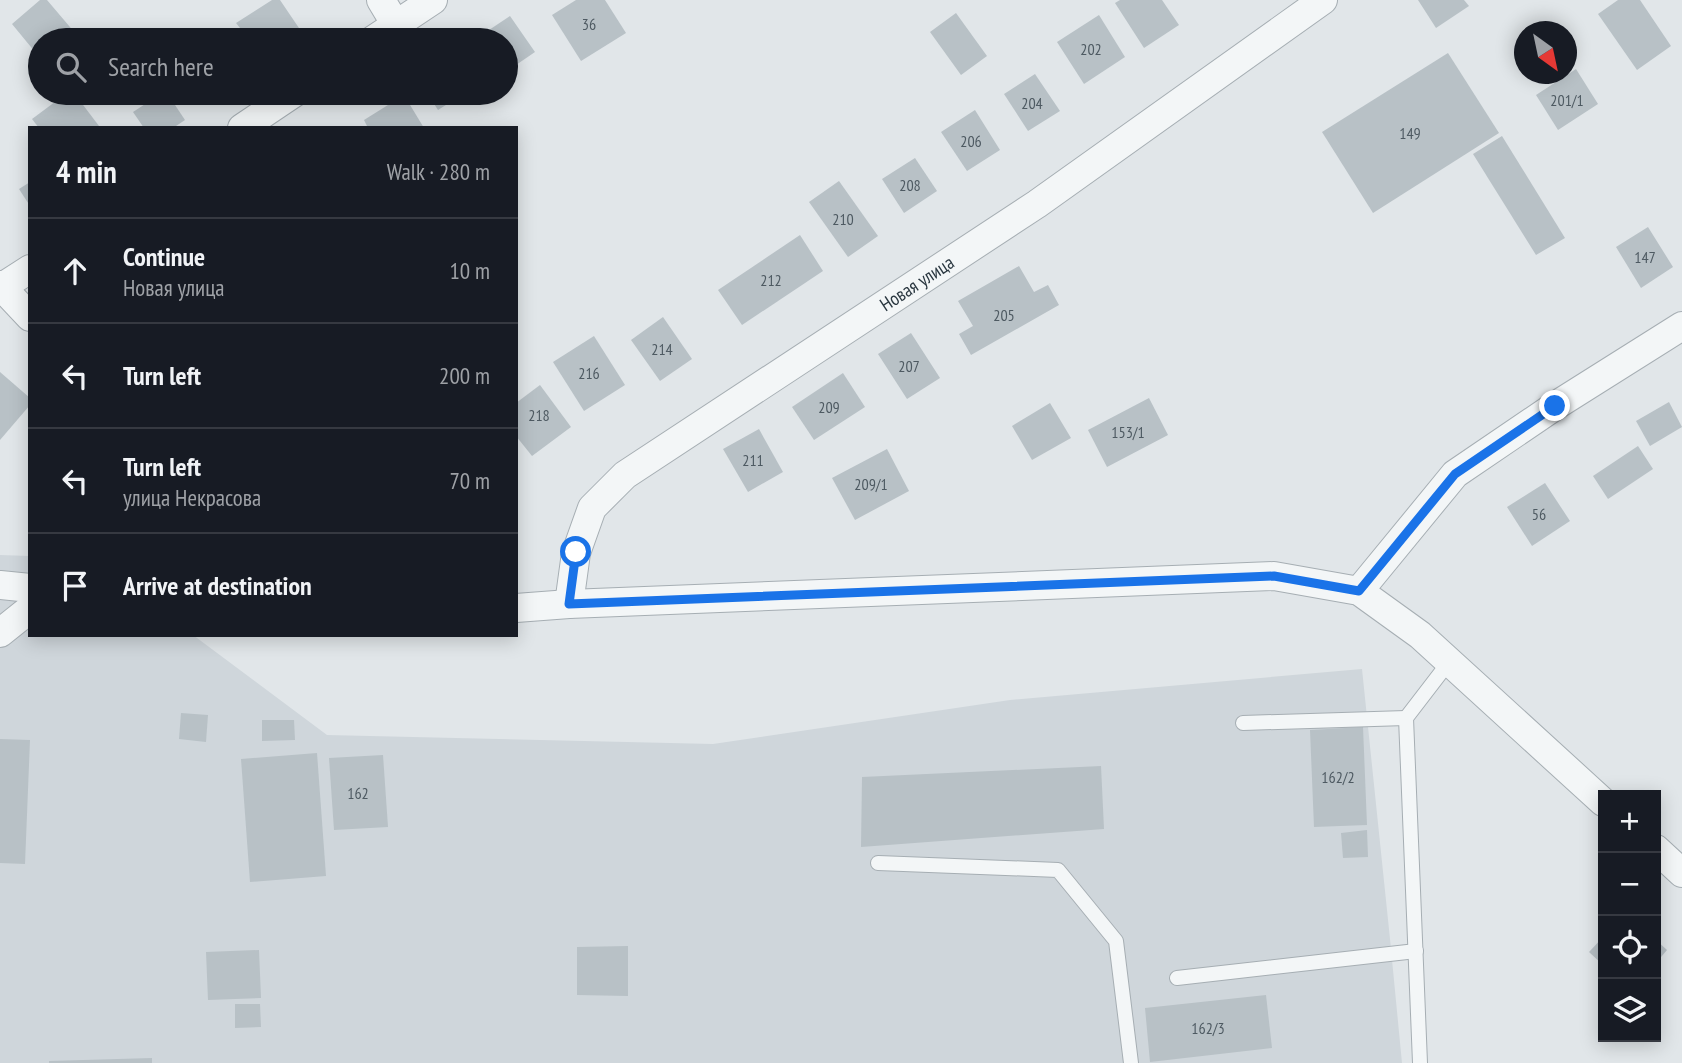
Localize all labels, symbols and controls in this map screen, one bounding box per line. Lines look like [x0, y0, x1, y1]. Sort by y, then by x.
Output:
house number: 36 [582, 14, 596, 34]
north arrow [1514, 21, 1577, 84]
search box [28, 28, 518, 105]
house number: 202 [1080, 39, 1102, 59]
icon: search [52, 48, 90, 86]
text: Search here [108, 50, 214, 83]
house number: 201/1 [1550, 90, 1584, 110]
house number: 204 [1021, 93, 1043, 113]
house number: 149 [1399, 123, 1421, 143]
house number: 206 [960, 131, 982, 151]
text: 4 min [56, 152, 117, 191]
text: Walk · 280 m [387, 157, 490, 186]
house number: 208 [899, 175, 921, 195]
house number: 210 [832, 209, 854, 229]
text: Continue [123, 240, 205, 273]
house number: 147 [1634, 247, 1656, 267]
street label: Новая улица [875, 250, 958, 316]
icon: ahead [56, 252, 94, 290]
text: 10 m [449, 256, 490, 285]
house number: 212 [760, 270, 782, 290]
text: Новая улица [123, 273, 225, 302]
house number: 205 [993, 305, 1015, 325]
house number: 214 [651, 339, 673, 359]
house number: 207 [898, 356, 920, 376]
icon: left [56, 357, 94, 395]
text: Turn left [123, 359, 201, 392]
text: 200 m [439, 361, 490, 390]
house number: 216 [578, 363, 600, 383]
route end [1539, 390, 1570, 421]
house number: 209 [818, 397, 840, 417]
house number: 218 [528, 405, 550, 425]
house number: 153/1 [1111, 422, 1145, 442]
text: Turn left [123, 450, 201, 483]
house number: 211 [742, 450, 764, 470]
icon: left [56, 462, 94, 500]
text: 70 m [449, 466, 490, 495]
house number: 209/1 [854, 474, 888, 494]
text: улица Некрасова [123, 483, 261, 512]
house number: 56 [1532, 504, 1546, 524]
route start [560, 536, 591, 567]
icon: arrive [56, 567, 94, 605]
text: Arrive at destination [123, 569, 312, 602]
house number: 162/2 [1321, 767, 1355, 787]
house number: 162 [347, 783, 369, 803]
map controls [1598, 790, 1661, 1042]
button: + [1598, 790, 1661, 853]
button: − [1598, 853, 1661, 916]
button: locate [1598, 916, 1661, 979]
button: layers [1598, 979, 1661, 1042]
house number: 162/3 [1191, 1018, 1225, 1038]

